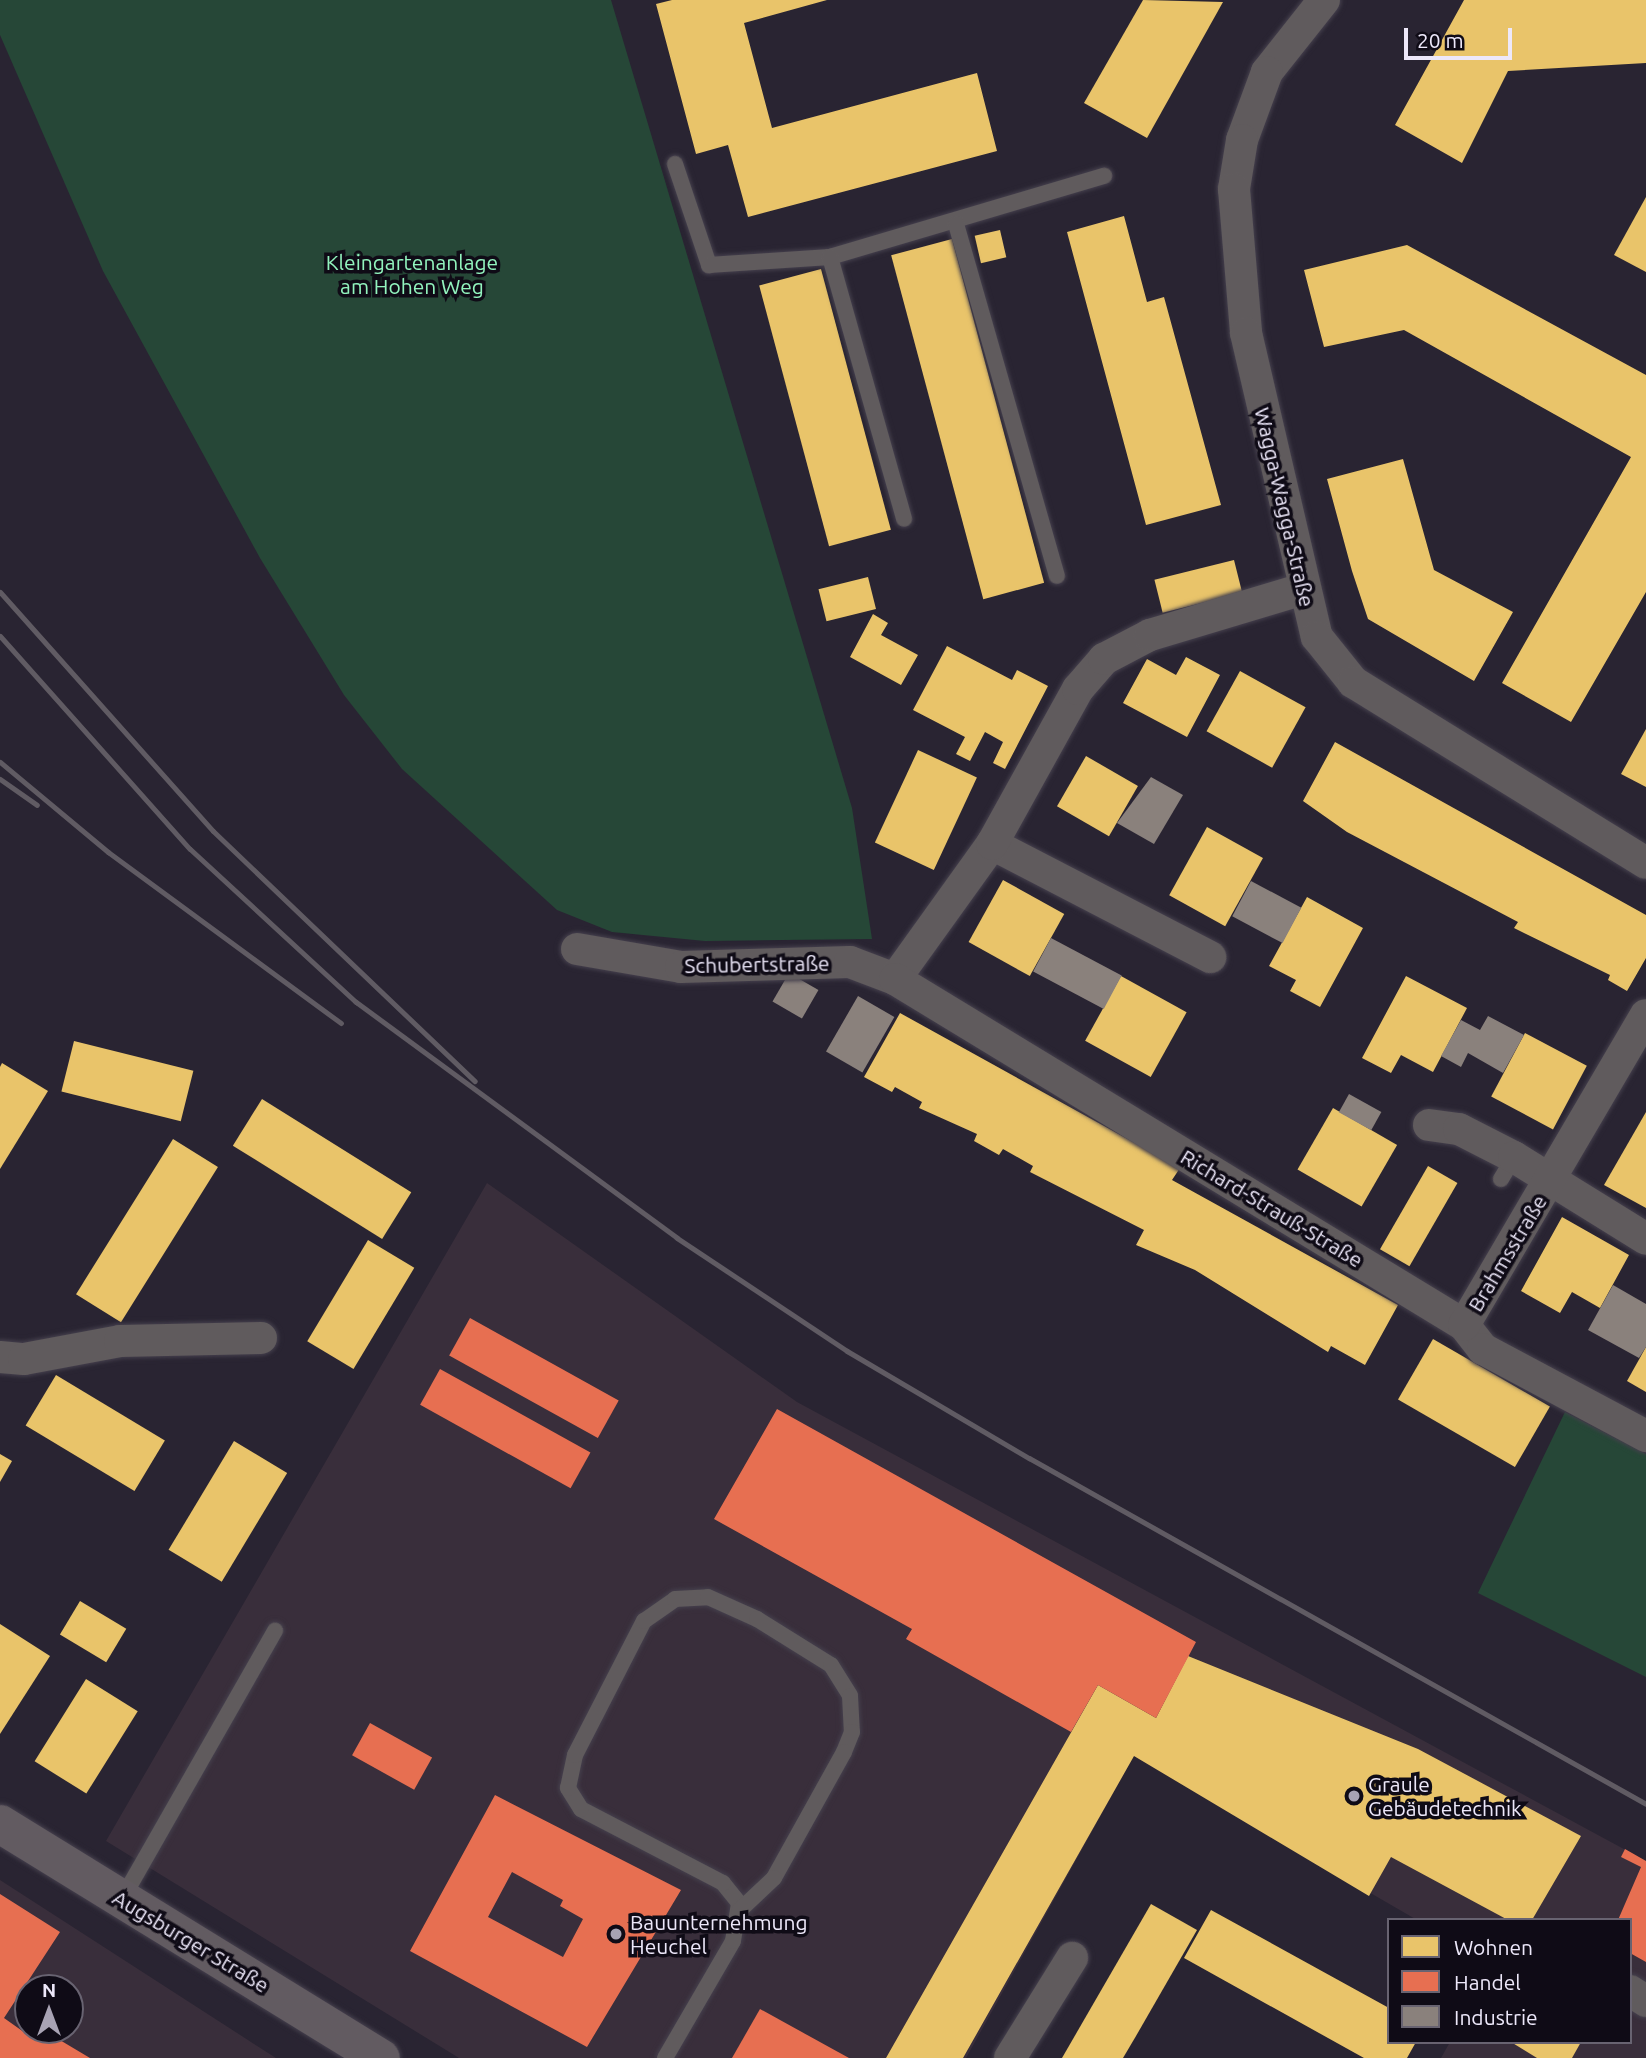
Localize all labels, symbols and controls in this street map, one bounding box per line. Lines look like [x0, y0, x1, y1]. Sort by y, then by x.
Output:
scale bar [1408, 14, 1516, 58]
text: 20 m [1417, 28, 1464, 52]
park label: Kleingartenanlage am Hohen Weg [326, 249, 498, 299]
street label: Wagga-Wagga-Straße [1250, 405, 1320, 609]
street label: Schubertstraße [684, 950, 830, 978]
street label: Richard-Strauß-Straße [1176, 1144, 1368, 1272]
street label: Brahmsstraße [1462, 1190, 1552, 1316]
place label: Graule Gebäudetechnik [1368, 1771, 1522, 1821]
marker: Graule Gebäudetechnik [1346, 1788, 1362, 1804]
street label: Augsburger Straße [108, 1884, 274, 1998]
place label: Bauunternehmung Heuchel [630, 1909, 808, 1959]
legend [1387, 1918, 1632, 2044]
marker: Bauunternehmung Heuchel [608, 1926, 624, 1942]
text: Wohnen [1454, 1935, 1533, 1959]
text: Handel [1454, 1970, 1521, 1994]
north arrow [14, 1974, 84, 2044]
text: N [42, 1979, 56, 2001]
text: Industrie [1454, 2005, 1538, 2029]

